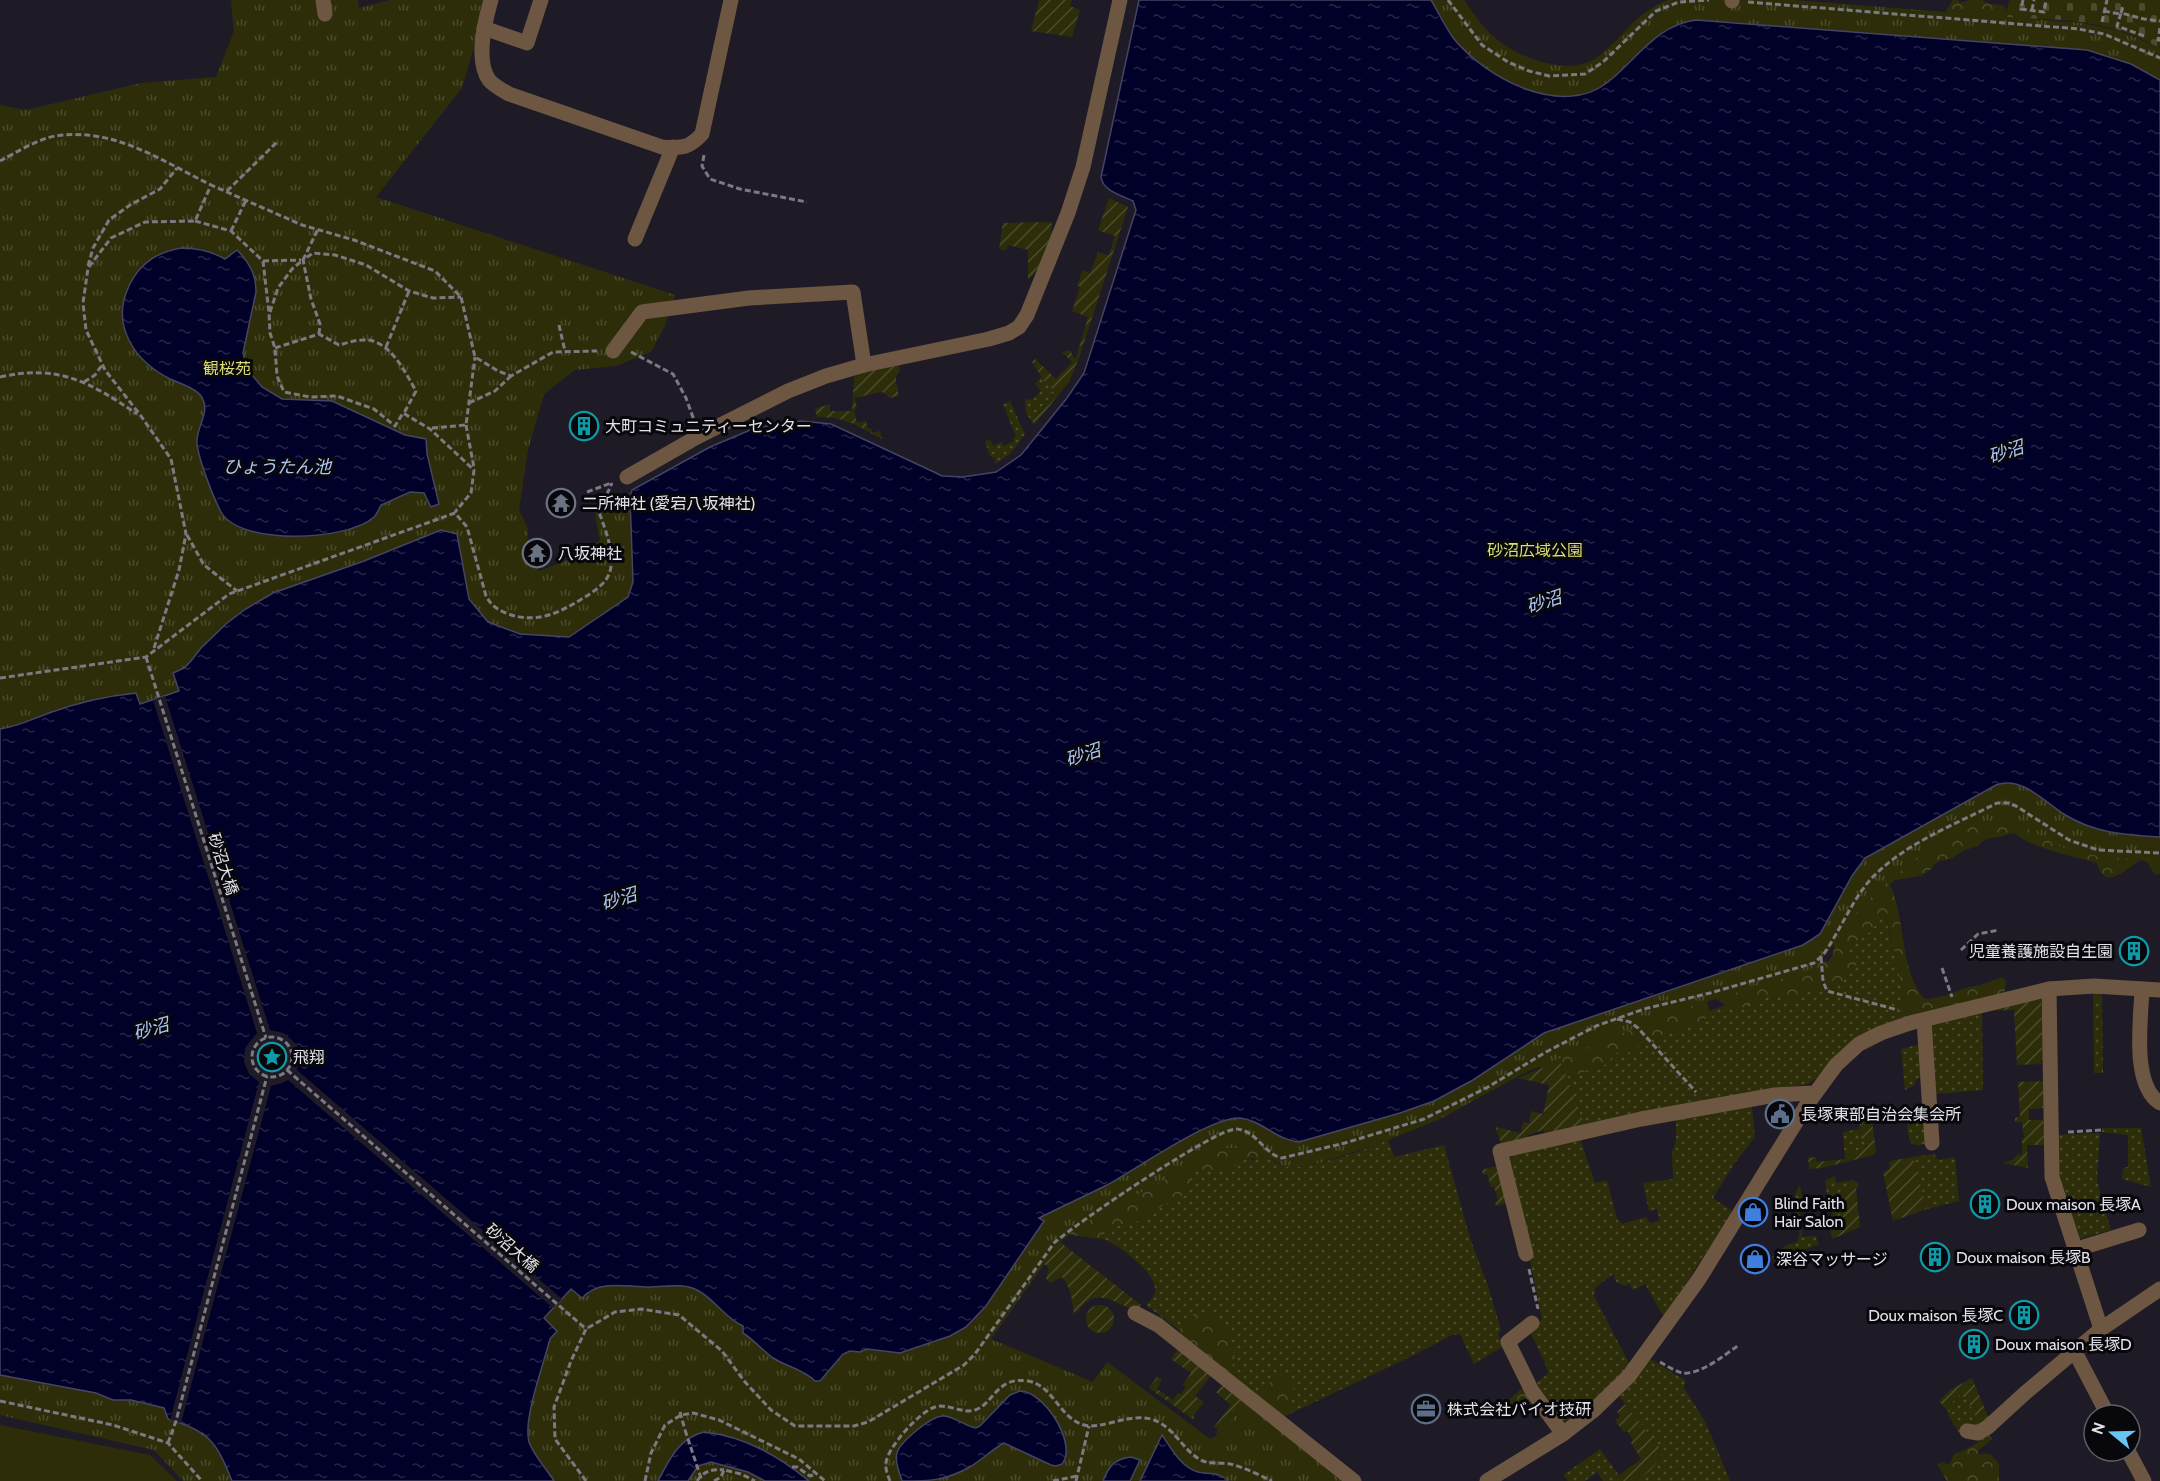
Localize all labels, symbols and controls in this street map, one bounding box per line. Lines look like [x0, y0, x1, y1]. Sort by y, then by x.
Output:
park label: 観桜苑 [203, 359, 251, 378]
building icon: 大町コミュニティーセンター [568, 410, 600, 442]
place label: 大町コミュニティーセンター [605, 417, 812, 436]
water label: 砂沼 [1985, 435, 2029, 468]
water label: ひょうたん池 [223, 456, 333, 478]
temple icon: 二所神社 (愛宕八坂神社) [545, 487, 577, 519]
place label: 二所神社 (愛宕八坂神社) [582, 494, 756, 513]
temple icon: 八坂神社 [521, 537, 553, 569]
park label: 砂沼広域公園 [1487, 541, 1583, 560]
place label: 八坂神社 [558, 544, 622, 563]
water label: 砂沼 [1523, 585, 1567, 618]
water label: 砂沼 [1062, 738, 1106, 771]
street label: 砂沼大橋 [204, 831, 242, 897]
water label: 砂沼 [599, 882, 642, 915]
building icon: 児童養護施設自生園 [2118, 935, 2150, 967]
place label: 児童養護施設自生園 [1969, 942, 2113, 961]
water label: 砂沼 [131, 1013, 174, 1045]
place icon: 飛翔 [256, 1041, 288, 1073]
place label: 飛翔 [293, 1048, 325, 1067]
public building icon: 長塚東部自治会集会所 [1764, 1098, 1796, 1130]
place label: 長塚東部自治会集会所 [1801, 1105, 1961, 1124]
building icon: Doux maison 長塚A [1969, 1188, 2001, 1220]
place label: Blind Faith Hair Salon [1774, 1194, 1845, 1231]
place label: Doux maison 長塚A [2006, 1195, 2141, 1214]
shop icon: Blind Faith Hair Salon [1737, 1196, 1769, 1228]
street label: 砂沼大橋 [482, 1220, 542, 1276]
building icon: Doux maison 長塚B [1919, 1241, 1951, 1273]
shop icon: 深谷マッサージ [1739, 1243, 1771, 1275]
place label: Doux maison 長塚B [1956, 1248, 2091, 1267]
place label: 深谷マッサージ [1776, 1250, 1888, 1269]
building icon: Doux maison 長塚C [2008, 1299, 2040, 1331]
place label: Doux maison 長塚C [1868, 1306, 2003, 1325]
building icon: Doux maison 長塚D [1958, 1328, 1990, 1360]
place label: Doux maison 長塚D [1995, 1335, 2132, 1354]
office icon: 株式会社バイオ技研 [1410, 1393, 1442, 1425]
place label: 株式会社バイオ技研 [1447, 1400, 1591, 1419]
north arrow [2082, 1403, 2142, 1463]
text: N [2087, 1420, 2109, 1437]

